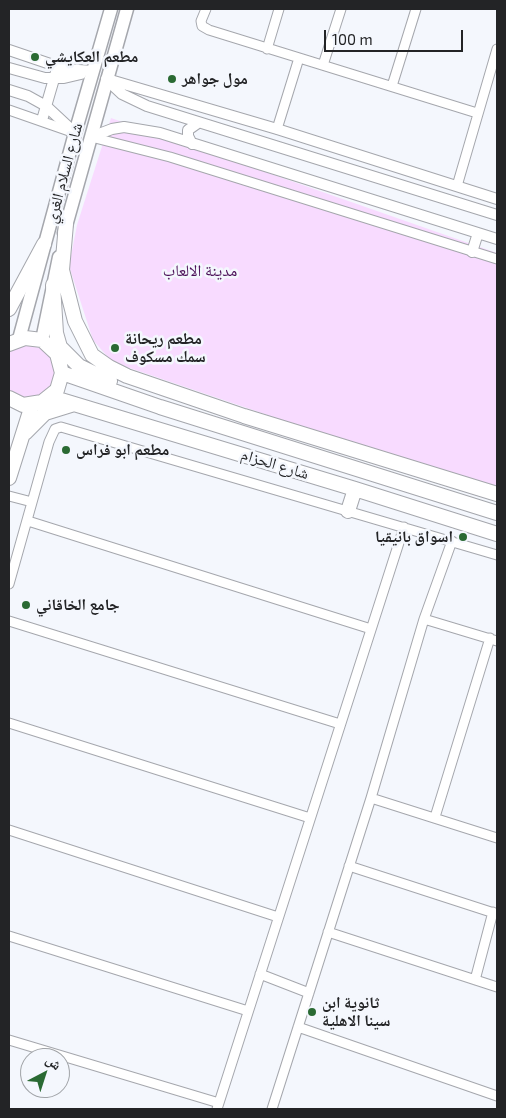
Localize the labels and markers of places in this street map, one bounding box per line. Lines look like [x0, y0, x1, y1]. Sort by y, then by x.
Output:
place label: مطعم العكايشي [45, 47, 138, 67]
marker: مطعم العكايشي [29, 51, 41, 63]
place label: مول جواهر [182, 69, 248, 89]
marker: مول جواهر [166, 73, 178, 85]
place label: مطعم ريحانة سمك مسكوف [125, 329, 206, 367]
marker: مطعم ريحانة سمك مسكوف [109, 342, 121, 354]
place label: مطعم ابو فراس [76, 440, 169, 460]
marker: مطعم ابو فراس [60, 444, 72, 456]
place label: اسواق بانيقيا [375, 527, 453, 547]
marker: اسواق بانيقيا [457, 531, 469, 543]
place label: جامع الخاقاني [36, 595, 120, 615]
marker: جامع الخاقاني [20, 599, 32, 611]
place label: ثانوية ابن سينا الاهلية [322, 993, 390, 1031]
marker: ثانوية ابن سينا الاهلية [306, 1006, 318, 1018]

